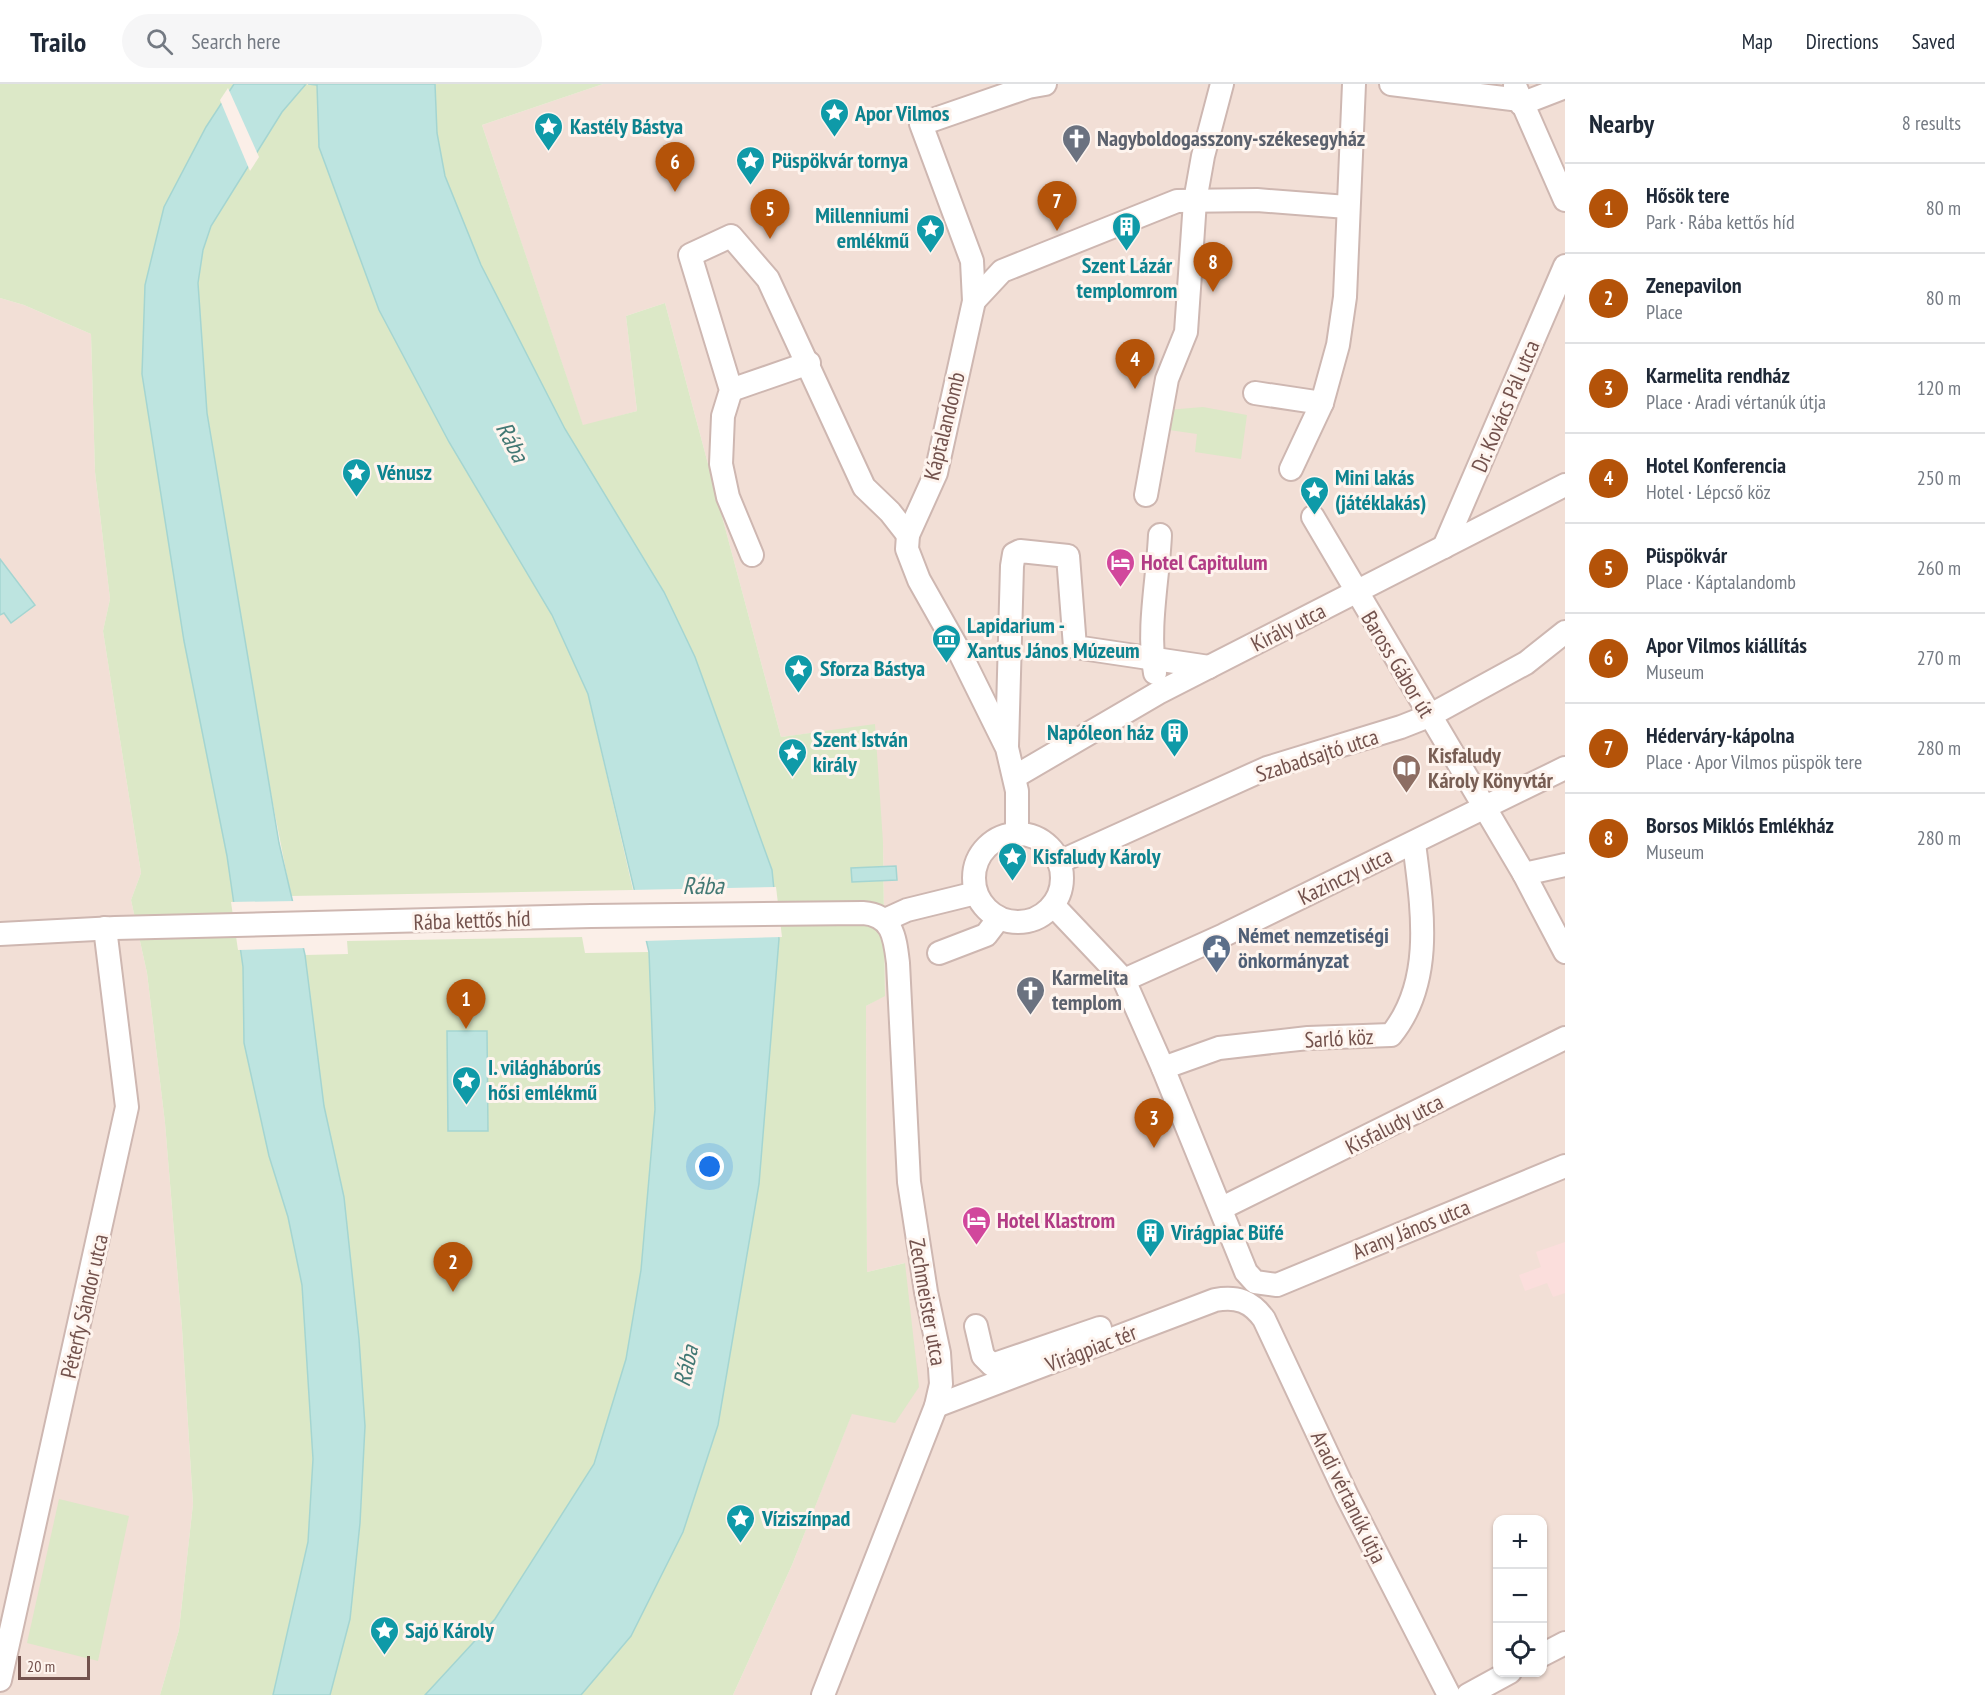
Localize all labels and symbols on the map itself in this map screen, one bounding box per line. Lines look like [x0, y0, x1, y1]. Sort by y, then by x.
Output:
place icon: Apor Vilmos [818, 97, 850, 139]
place label: Apor Vilmos [854, 99, 950, 127]
place icon: Kastély Bástya [533, 110, 565, 152]
place label: Kastély Bástya [570, 112, 683, 140]
church icon: Nagyboldogasszony-székesegyház [1060, 122, 1092, 164]
place label: Nagyboldogasszony-székesegyház [1097, 124, 1365, 152]
pin: 6 [656, 142, 694, 192]
place icon: Püspökvár tornya [735, 144, 767, 186]
place label: Püspökvár tornya [772, 146, 908, 174]
pin: 7 [1038, 182, 1076, 231]
pin: 5 [750, 190, 790, 239]
place label: Millenniumi emlékmű [815, 201, 909, 254]
building icon: Szent Lázár templomrom [1111, 210, 1143, 252]
place icon: Millenniumi emlékmű [914, 212, 946, 254]
pin: 8 [1194, 242, 1232, 292]
place label: Szent Lázár templomrom [1077, 251, 1177, 304]
street label: Dr. Kovács Pál utca [1465, 336, 1545, 476]
pin: 4 [1116, 340, 1154, 389]
street label: Káptalandomb [917, 369, 971, 483]
water label: Rába [489, 416, 536, 468]
place icon: Vénusz [340, 456, 372, 498]
place label: Vénusz [376, 458, 432, 486]
place label: Mini lakás (játéklakás) [1335, 463, 1426, 516]
place icon: Mini lakás (játéklakás) [1298, 474, 1330, 516]
hotel icon: Hotel Capitulum [1104, 546, 1136, 588]
place label: Hotel Capitulum [1141, 548, 1268, 576]
street label: Király utca [1246, 596, 1330, 658]
street label: Baross Gábor út [1355, 606, 1441, 722]
place label: Lapidarium - Xantus János Múzeum [967, 611, 1140, 664]
museum icon: Lapidarium - Xantus János Múzeum [930, 622, 962, 664]
place icon: Sforza Bástya [783, 652, 815, 694]
place label: Sforza Bástya [820, 654, 925, 682]
building icon: Napóleon ház [1159, 716, 1191, 758]
place label: Napóleon ház [1047, 718, 1154, 746]
street label: Szabadsajtó utca [1252, 722, 1382, 788]
place label: Szent István király [813, 725, 908, 778]
place icon: Szent István király [776, 736, 808, 778]
place label: Kisfaludy Károly Könyvtár [1428, 741, 1554, 794]
library icon: Kisfaludy Károly Könyvtár [1391, 752, 1423, 794]
place icon: Kisfaludy Károly [996, 840, 1028, 882]
street label: Kazinczy utca [1293, 841, 1397, 911]
place label: Kisfaludy Károly [1033, 842, 1162, 870]
water label: Rába [682, 870, 725, 901]
street label: Rába kettős híd [413, 904, 531, 936]
place label: Német nemzetiségi önkormányzat [1238, 921, 1389, 974]
public building icon: Német nemzetiségi önkormányzat [1201, 932, 1233, 974]
place label: Karmelita templom [1052, 963, 1128, 1016]
church icon: Karmelita templom [1015, 974, 1047, 1016]
pin: 1 [446, 980, 486, 1029]
street label: Sarló köz [1304, 1022, 1374, 1054]
place label: I. világháborús hősi emlékmű [488, 1053, 601, 1106]
place icon: I. világháborús hősi emlékmű [451, 1064, 483, 1106]
street label: Kisfaludy utca [1340, 1087, 1448, 1161]
pin: 3 [1134, 1098, 1174, 1148]
your location [695, 1152, 724, 1181]
street label: Arany János utca [1348, 1193, 1474, 1265]
hotel icon: Hotel Klastrom [960, 1204, 992, 1246]
place label: Hotel Klastrom [997, 1206, 1115, 1234]
building icon: Virágpiac Büfé [1134, 1216, 1166, 1258]
place label: Virágpiac Büfé [1170, 1218, 1284, 1246]
street label: Péterfy Sándor utca [54, 1231, 114, 1381]
street label: Zechmeister utca [903, 1236, 953, 1368]
pin: 2 [434, 1242, 472, 1292]
street label: Virágpiac tér [1040, 1318, 1141, 1379]
water label: Rába [666, 1341, 706, 1389]
street label: Aradi vértanúk útja [1305, 1426, 1393, 1568]
place icon: Víziszínpad [725, 1502, 757, 1544]
place label: Víziszínpad [761, 1504, 851, 1532]
place icon: Sajó Károly [368, 1614, 400, 1656]
place label: Sajó Károly [405, 1616, 495, 1644]
scale bar [18, 1653, 90, 1680]

